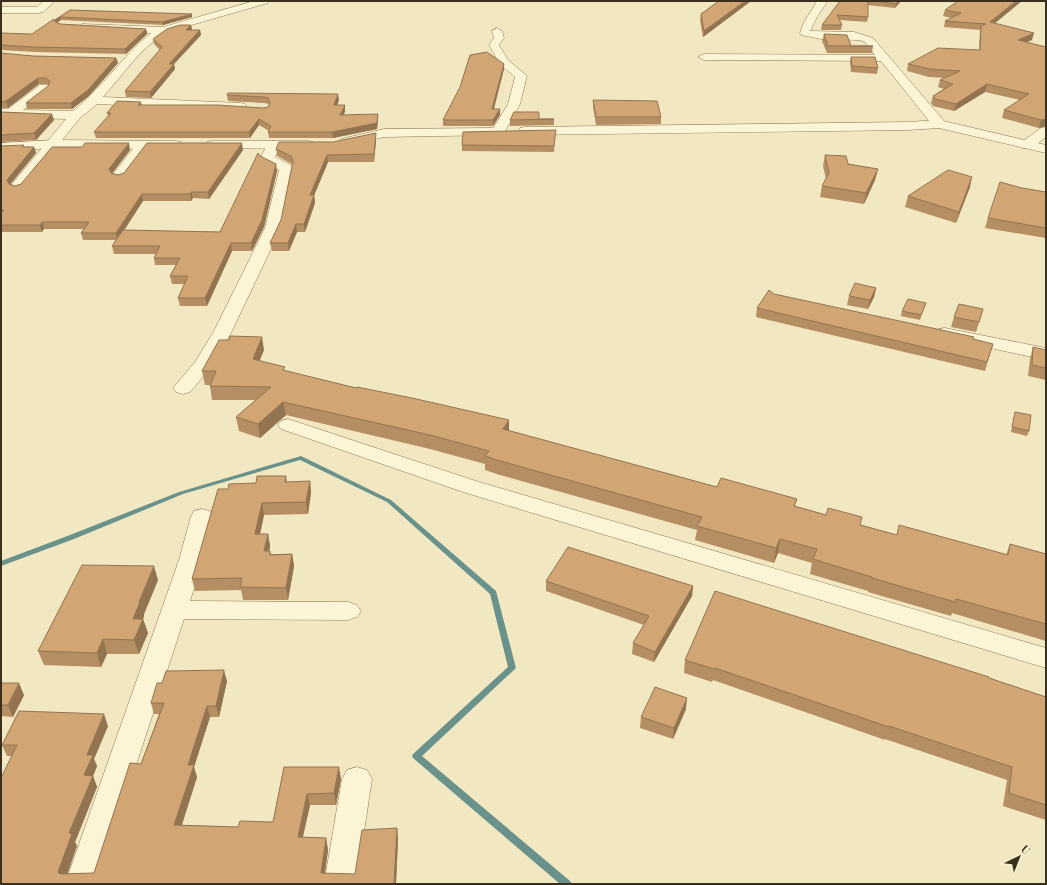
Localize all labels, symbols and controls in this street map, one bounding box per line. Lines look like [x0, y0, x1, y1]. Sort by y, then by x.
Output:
north arrow [999, 837, 1039, 877]
text: U [1018, 841, 1034, 858]

